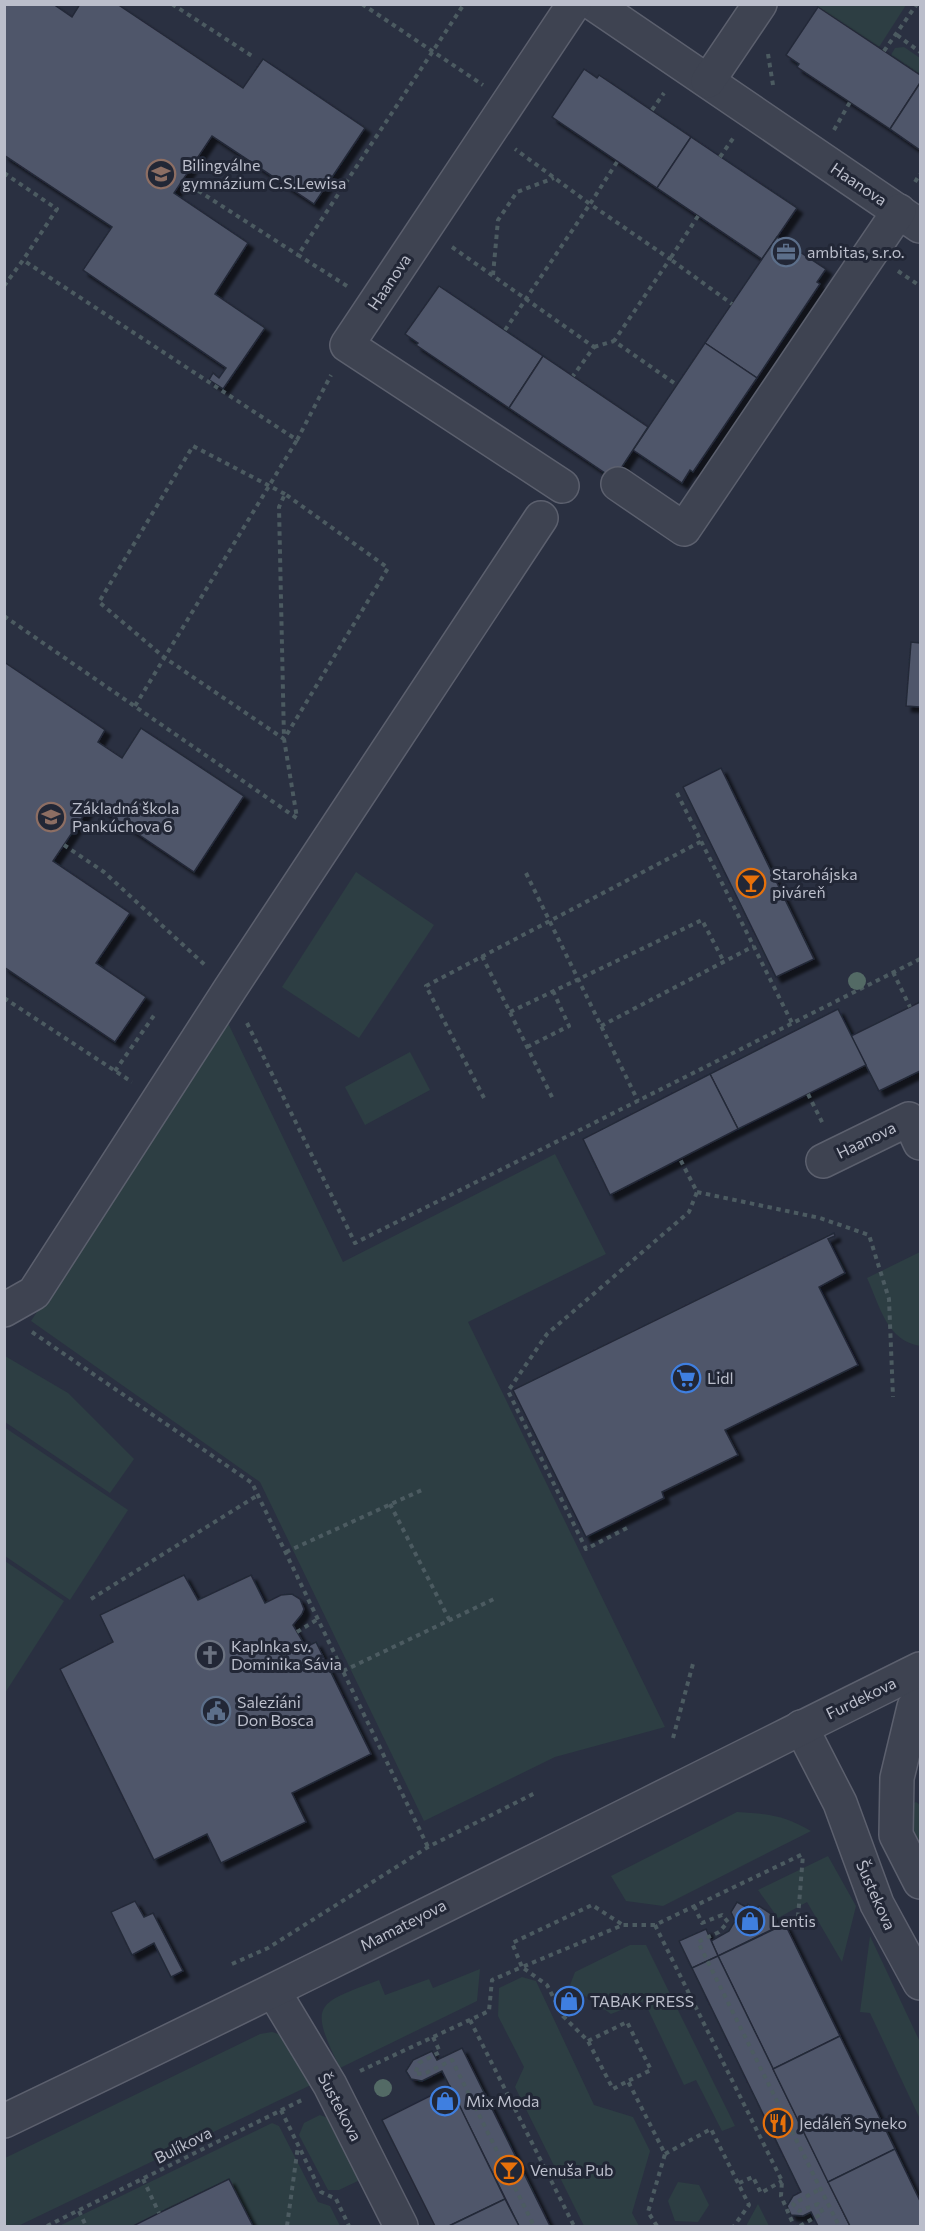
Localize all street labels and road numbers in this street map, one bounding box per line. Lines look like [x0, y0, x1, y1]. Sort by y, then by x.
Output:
street label: Haanova [828, 158, 891, 209]
street label: Haanova [363, 250, 414, 313]
street label: Haanova [833, 1117, 899, 1162]
street label: Furdekova [823, 1672, 899, 1723]
street label: Šustekova [853, 1857, 900, 1933]
street label: Mamateyova [356, 1895, 449, 1954]
street label: Šustekova [315, 2069, 366, 2144]
street label: Bulíkova [151, 2122, 214, 2167]

